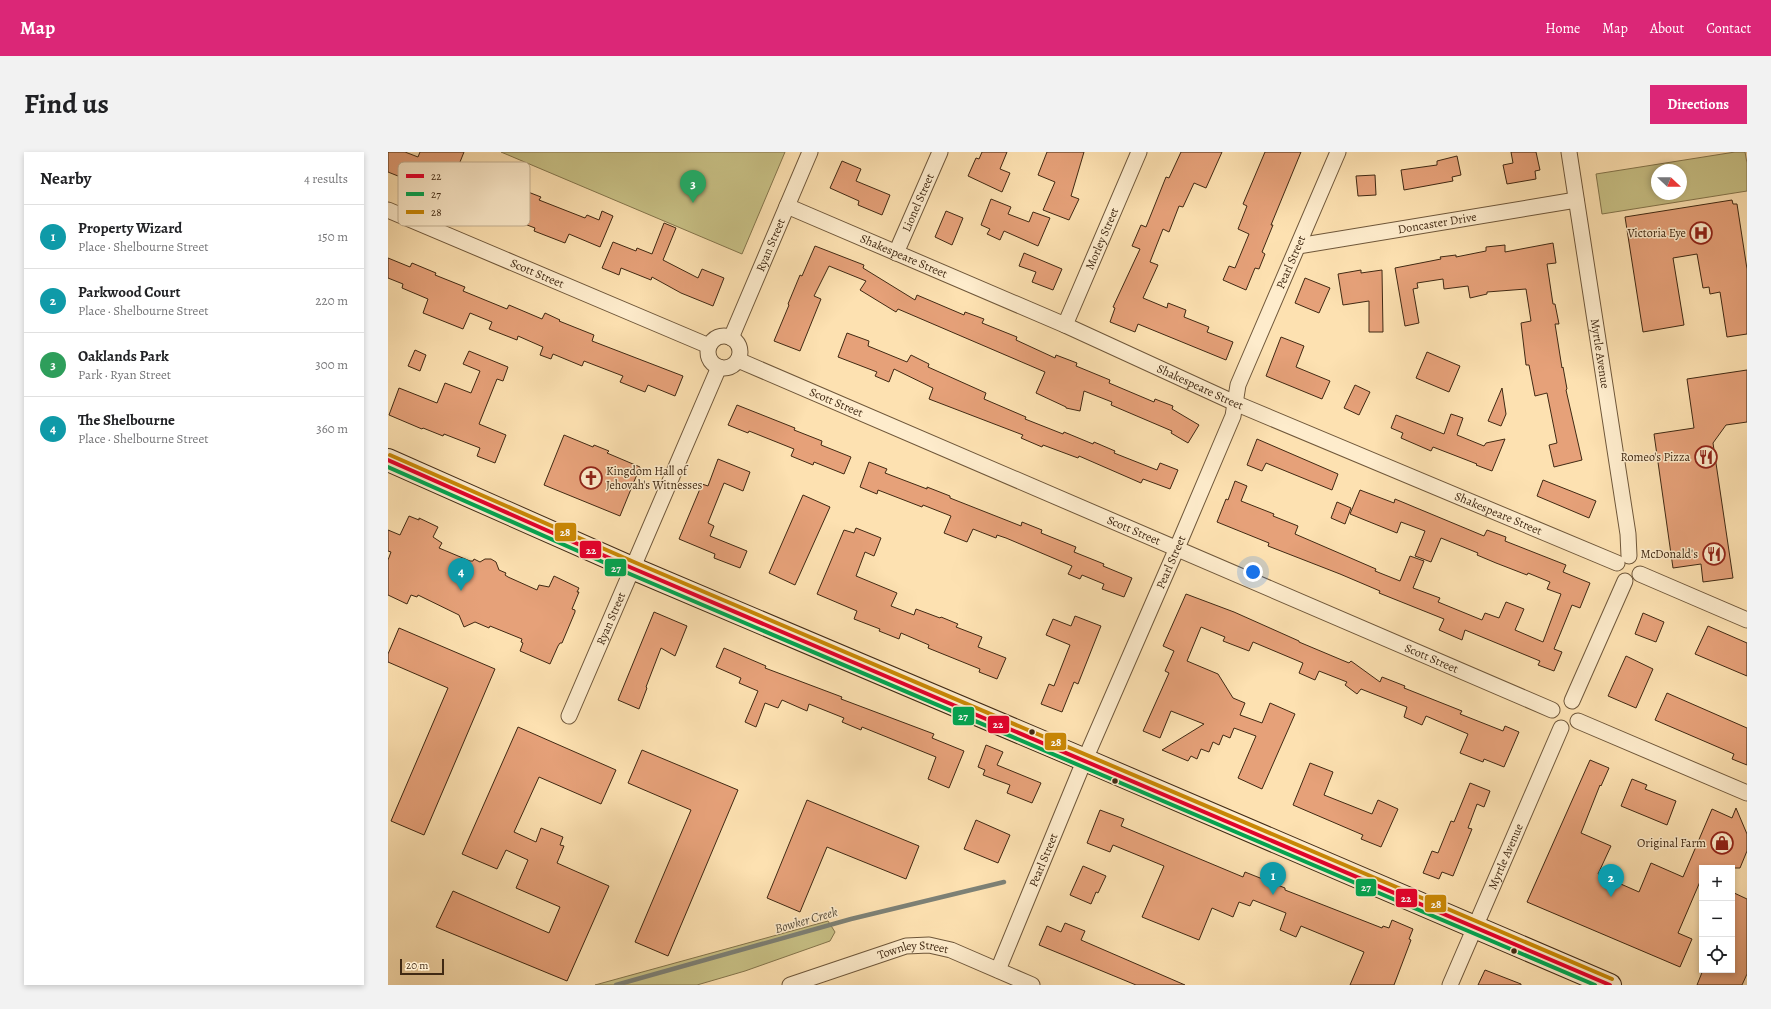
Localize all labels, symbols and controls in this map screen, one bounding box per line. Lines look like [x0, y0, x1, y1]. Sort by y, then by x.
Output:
text: Map [20, 15, 55, 41]
text: Home [1545, 19, 1580, 38]
text: Map [1602, 19, 1628, 38]
text: About [1650, 19, 1684, 38]
text: Contact [1706, 19, 1751, 38]
text: Find us [24, 85, 109, 123]
button: Directions [1650, 85, 1747, 124]
legend [398, 162, 530, 226]
north arrow [1651, 164, 1687, 200]
text: Nearby [40, 167, 91, 190]
text: 22 [431, 169, 441, 184]
text: 4 results [304, 170, 348, 187]
pin: 3 [680, 170, 706, 203]
street label: Lionel Street [898, 171, 938, 234]
text: 27 [431, 187, 441, 202]
text: 28 [431, 205, 442, 220]
street label: Morley Street [1082, 205, 1122, 272]
street label: Doncaster Drive [1396, 209, 1478, 237]
street label: Ryan Street [752, 216, 789, 274]
text: Property Wizard [78, 218, 182, 238]
hospital icon: Victoria Eye [1688, 220, 1714, 246]
place label: Victoria Eye [1627, 225, 1686, 241]
text: 1 [51, 228, 55, 245]
text: 150 m [318, 228, 348, 245]
street label: Shakespeare Street [858, 230, 950, 282]
street label: Pearl Street [1272, 233, 1309, 291]
text: Place · Shelbourne Street [78, 238, 209, 255]
street label: Scott Street [508, 255, 567, 292]
text: Parkwood Court [78, 282, 180, 302]
text: 2 [50, 292, 56, 309]
text: 220 m [315, 292, 348, 309]
text: Place · Shelbourne Street [78, 302, 209, 319]
street label: Myrtle Avenue [1587, 318, 1613, 390]
text: Oaklands Park [78, 346, 169, 366]
text: 3 [50, 356, 56, 373]
text: 300 m [315, 356, 348, 373]
street label: Shakespeare Street [1154, 360, 1246, 414]
text: Park · Ryan Street [78, 366, 171, 383]
street label: Scott Street [807, 384, 866, 421]
text: The Shelbourne [78, 410, 175, 430]
text: 4 [50, 420, 56, 437]
text: 360 m [316, 420, 348, 437]
text: Place · Shelbourne Street [78, 430, 209, 447]
restaurant icon: Romeo's Pizza [1693, 444, 1719, 470]
place label: Romeo's Pizza [1621, 449, 1690, 465]
place label: Kingdom Hall of Jehovah's Witnesses [606, 463, 703, 493]
church icon: Kingdom Hall of Jehovah's Witnesses [578, 465, 604, 491]
street label: Shakespeare Street [1452, 488, 1545, 539]
street label: Scott Street [1105, 512, 1163, 549]
line badge: 28 [554, 522, 577, 542]
text: 28 [560, 525, 570, 540]
street label: Pearl Street [1152, 533, 1189, 591]
line badge: 22 [579, 540, 602, 559]
restaurant icon: McDonald's [1701, 541, 1727, 567]
text: 22 [586, 543, 597, 558]
place label: McDonald's [1640, 546, 1698, 562]
pin: 4 [448, 558, 474, 591]
line badge: 27 [604, 558, 627, 577]
text: 27 [611, 561, 621, 576]
your location [1243, 562, 1263, 582]
street label: Ryan Street [592, 590, 629, 648]
street label: Scott Street [1402, 640, 1461, 677]
line badge: 27 [952, 706, 975, 726]
text: 27 [958, 709, 968, 724]
line badge: 22 [987, 715, 1010, 734]
text: 22 [993, 717, 1004, 732]
unlabelled marker [1027, 727, 1037, 737]
line badge: 28 [1044, 732, 1067, 751]
text: 28 [1051, 735, 1061, 750]
unlabelled marker [1110, 776, 1120, 786]
street label: Myrtle Avenue [1484, 821, 1527, 892]
shop icon: Original Farm [1709, 830, 1735, 856]
street label: Pearl Street [1025, 831, 1062, 889]
place label: Original Farm [1637, 835, 1706, 851]
pin: 1 [1260, 862, 1286, 895]
pin: 2 [1598, 864, 1624, 897]
map controls [1699, 865, 1735, 973]
button: + [1699, 865, 1735, 901]
line badge: 27 [1355, 878, 1377, 897]
text: 27 [1361, 880, 1371, 895]
line badge: 22 [1395, 888, 1418, 908]
text: 22 [1401, 891, 1412, 906]
line badge: 28 [1424, 894, 1447, 913]
text: 28 [1431, 897, 1441, 912]
button: − [1699, 901, 1735, 937]
water label: Bowker Creek [773, 903, 840, 937]
street label: Townley Street [875, 937, 950, 963]
button: locate [1699, 937, 1735, 973]
unlabelled marker [1509, 946, 1519, 956]
scale bar [400, 957, 444, 976]
text: 20 m [406, 958, 428, 973]

